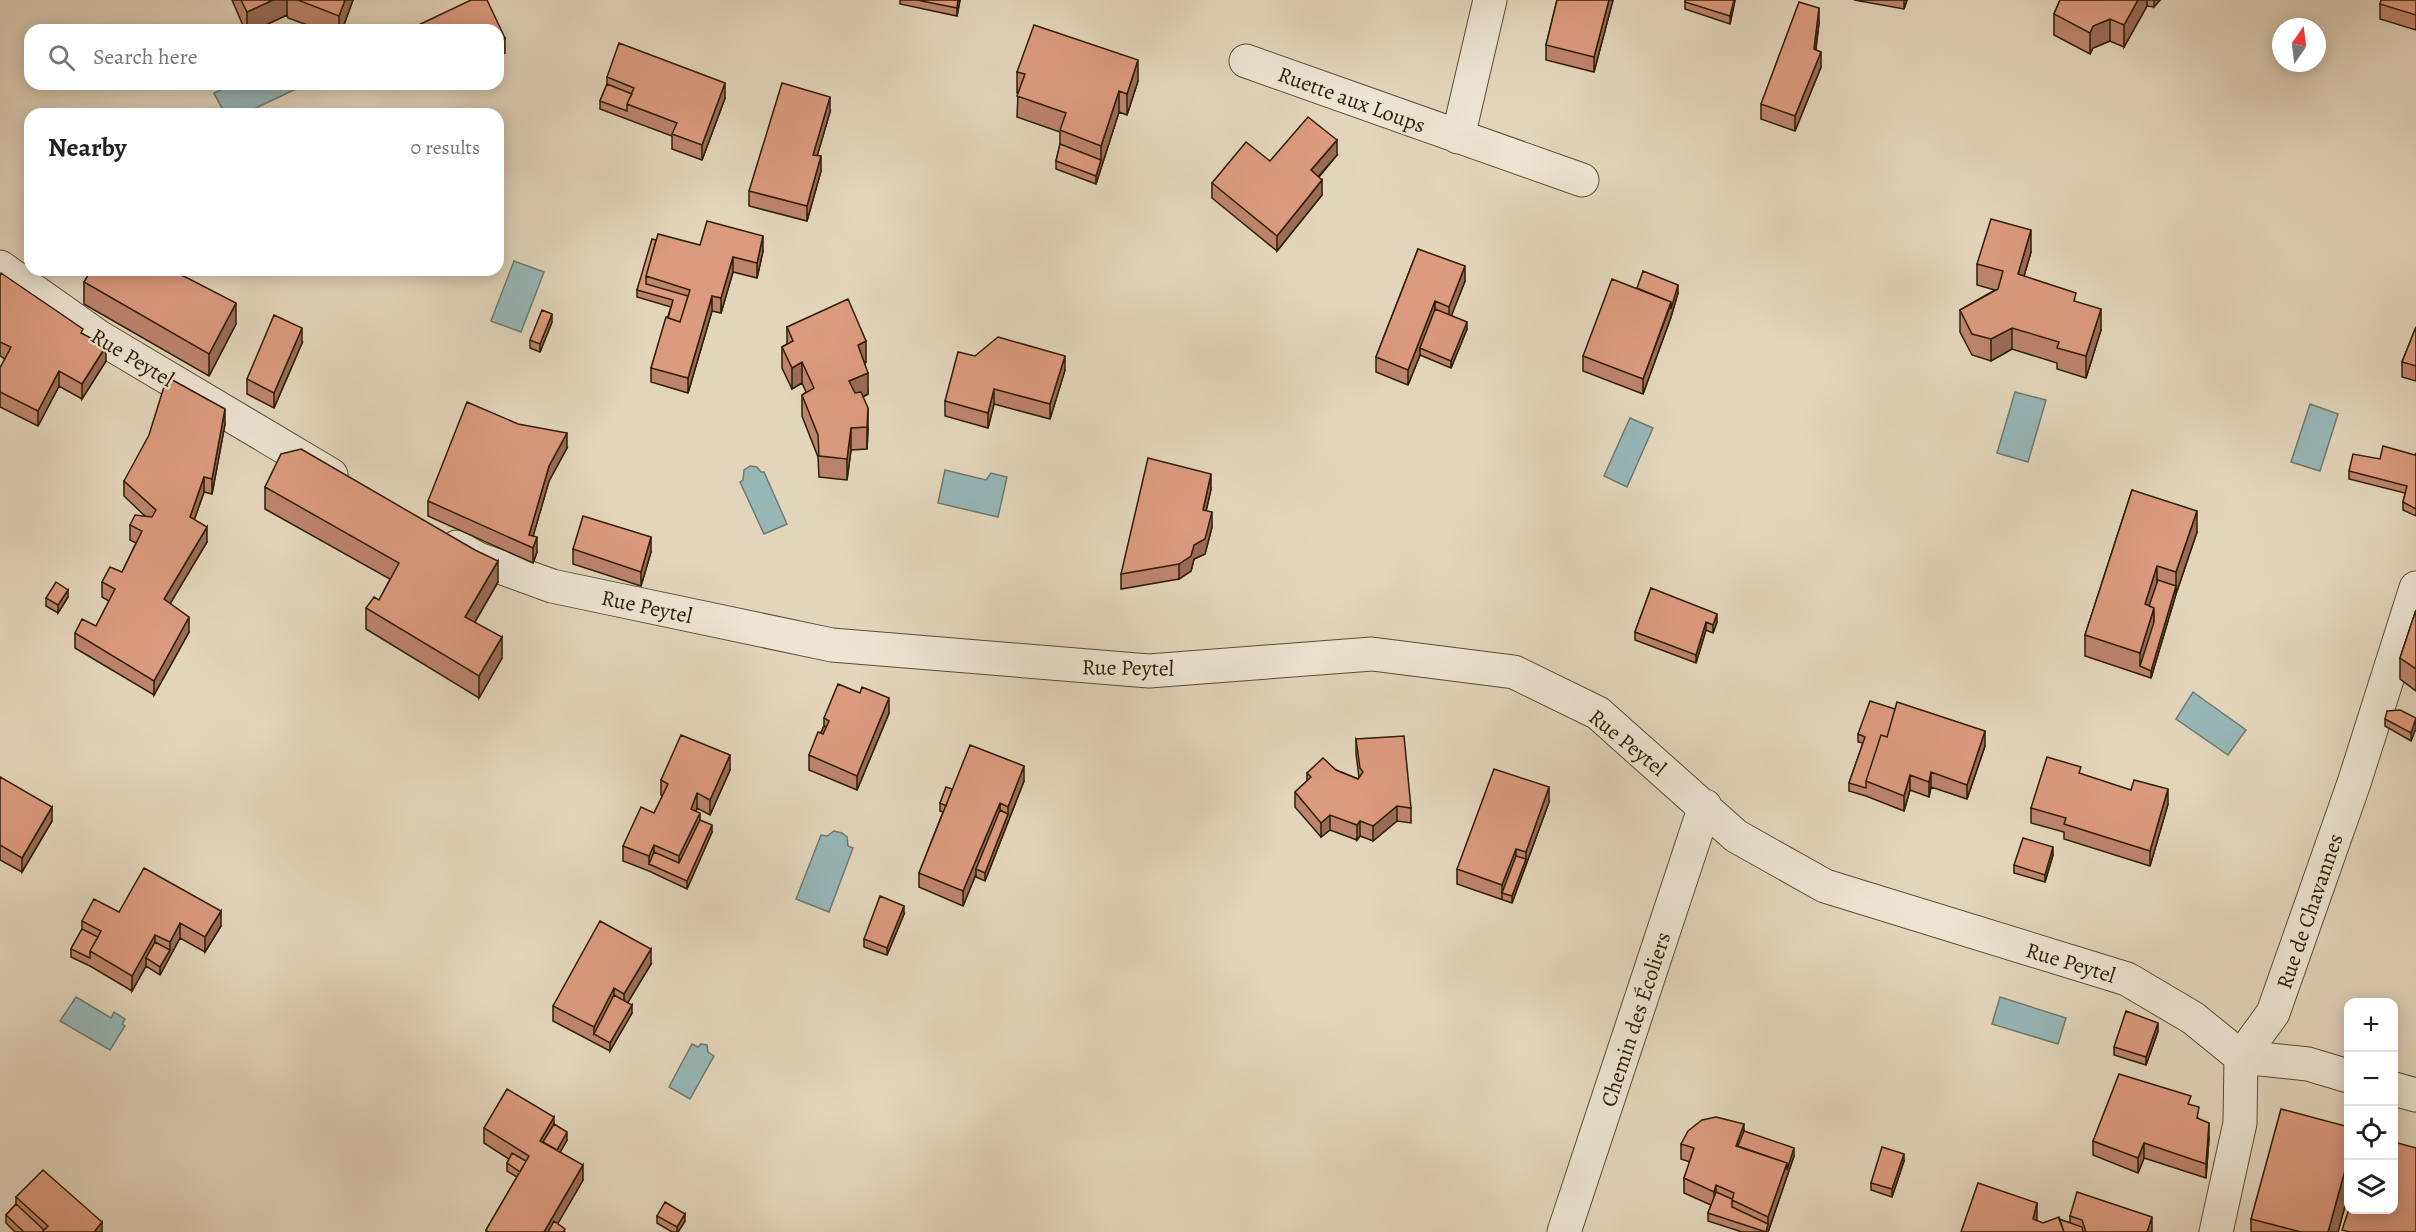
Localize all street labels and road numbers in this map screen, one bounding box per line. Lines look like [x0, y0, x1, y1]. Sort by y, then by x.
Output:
street label: Ruette aux Loups [1274, 59, 1429, 140]
street label: Rue Peytel [85, 321, 180, 394]
street label: Rue Peytel [599, 583, 695, 631]
street label: Rue Peytel [1082, 652, 1174, 684]
street label: Rue Peytel [1582, 702, 1673, 783]
street label: Rue de Chavannes [2269, 829, 2351, 993]
street label: Chemin des Écoliers [1594, 928, 1678, 1111]
street label: Rue Peytel [2022, 935, 2119, 991]

